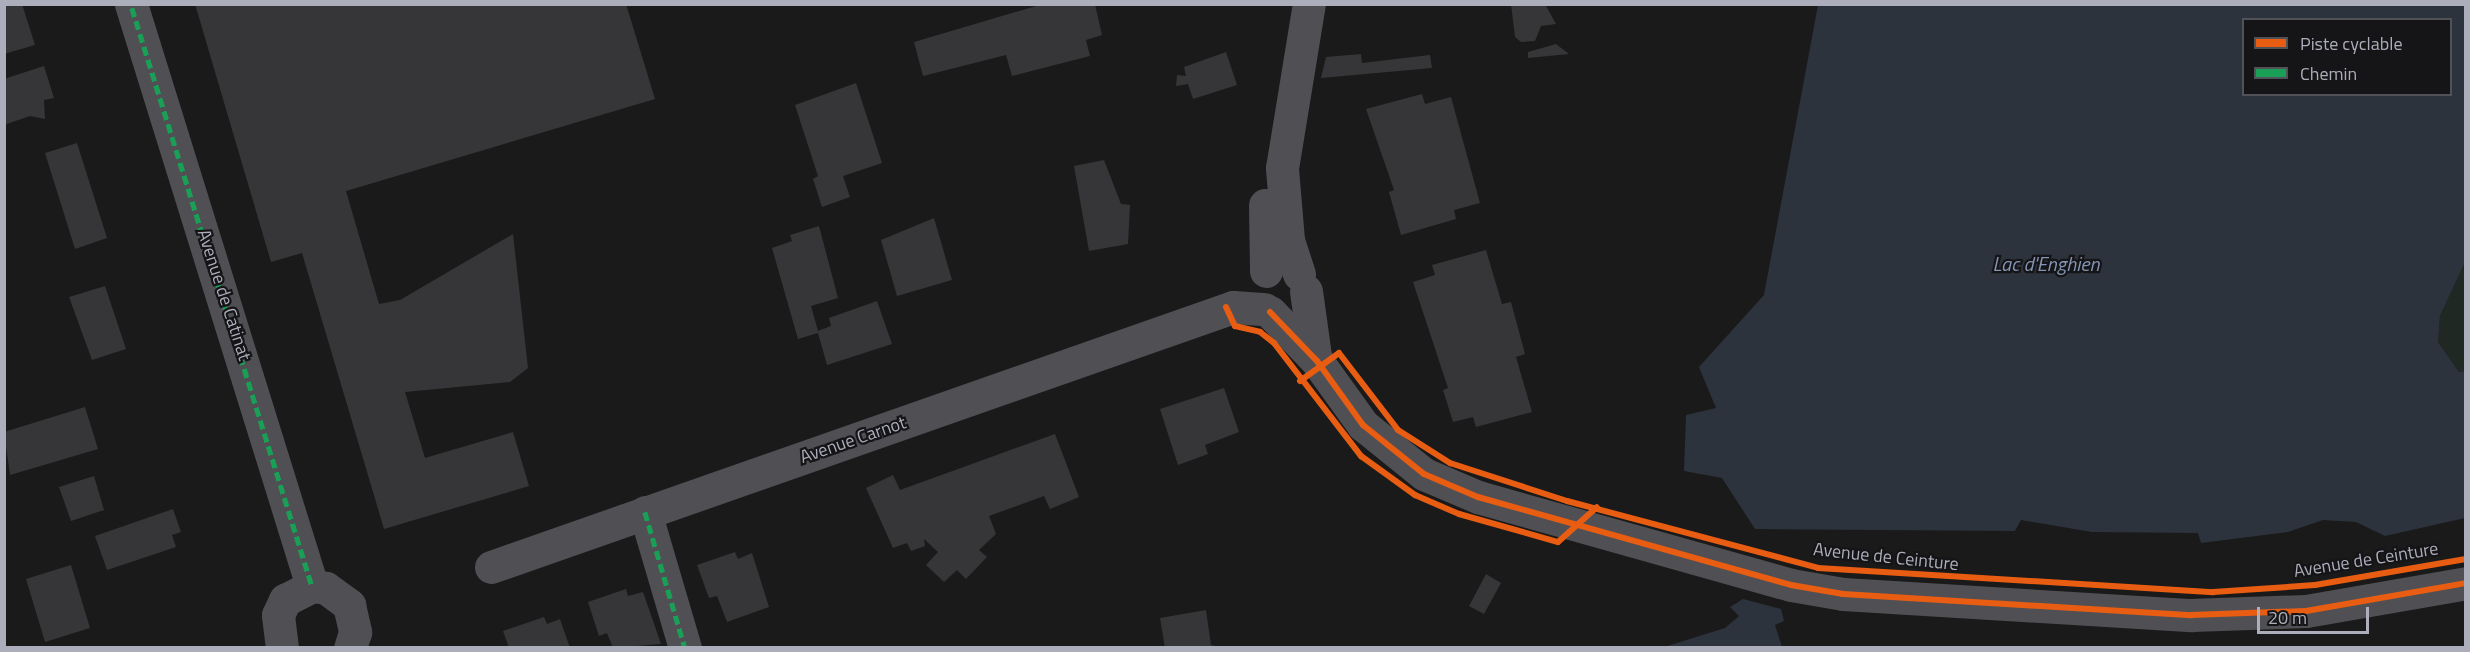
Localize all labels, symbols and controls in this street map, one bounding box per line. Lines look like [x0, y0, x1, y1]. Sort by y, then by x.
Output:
legend [2242, 18, 2452, 96]
text: Piste cyclable [2300, 30, 2402, 57]
text: Chemin [2300, 60, 2357, 87]
street label: Avenue de Catinat [193, 227, 255, 363]
water label: Lac d'Enghien [1993, 251, 2099, 275]
street label: Avenue Carnot [797, 412, 909, 468]
street label: Avenue de Ceinture [2292, 538, 2440, 582]
street label: Avenue de Ceinture [1812, 539, 1960, 575]
scale bar [2260, 595, 2372, 633]
text: 20 m [2268, 604, 2307, 631]

